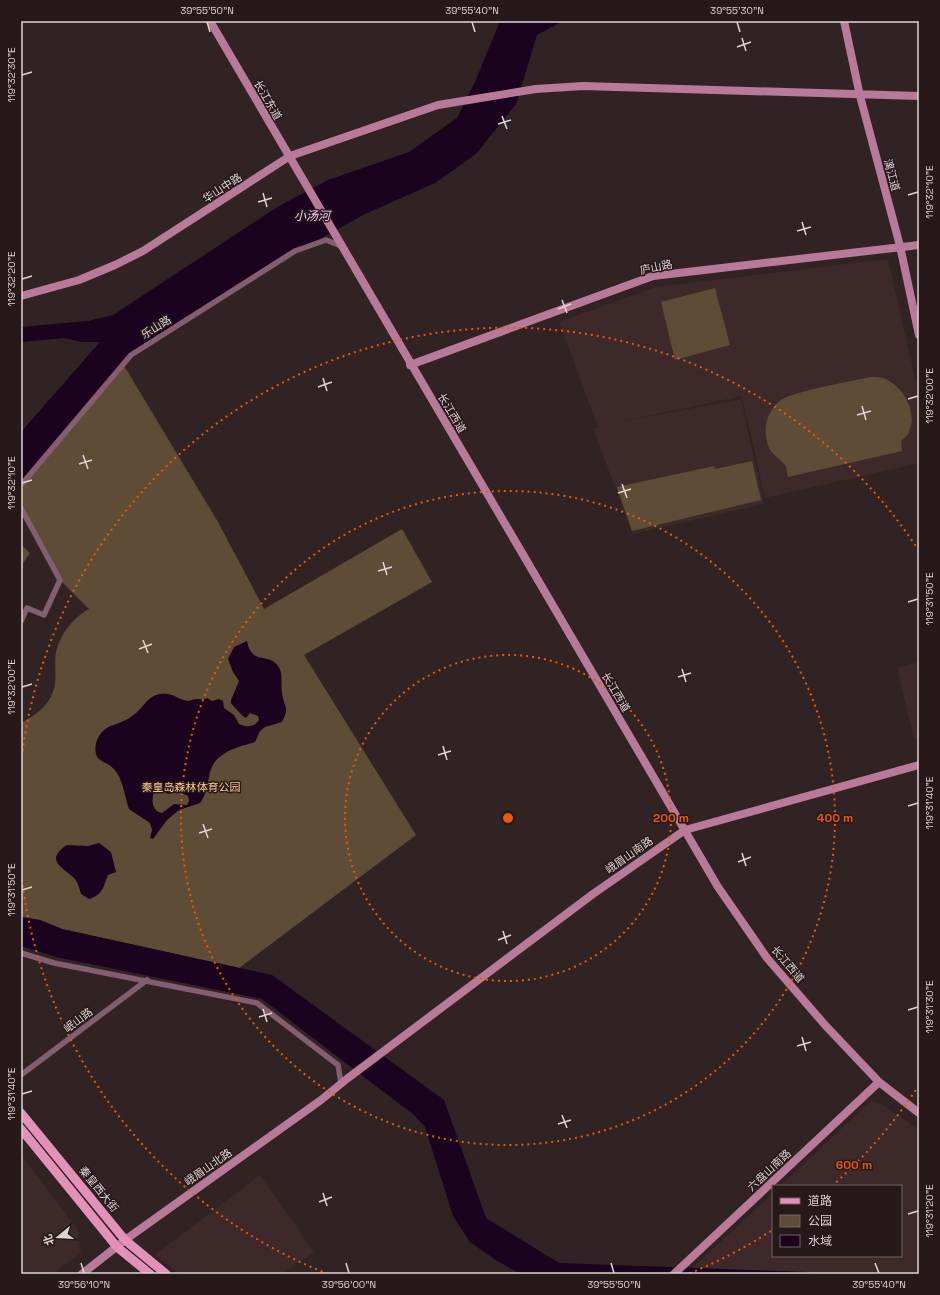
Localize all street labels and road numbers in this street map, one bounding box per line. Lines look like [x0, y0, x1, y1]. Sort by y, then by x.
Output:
street label: 长江东道 [251, 77, 285, 123]
street label: 漓江道 [881, 157, 903, 193]
street label: 华山中路 [200, 170, 244, 206]
street label: 庐山路 [638, 257, 674, 277]
street label: 乐山路 [138, 312, 174, 342]
street label: 长江西道 [435, 391, 469, 435]
street label: 长江西道 [599, 670, 633, 714]
street label: 峨眉山南路 [602, 833, 656, 877]
street label: 长江西道 [768, 943, 808, 985]
street label: 岷山路 [61, 1004, 95, 1036]
street label: 峨眉山北路 [181, 1145, 235, 1189]
street label: 六盘山南路 [744, 1146, 794, 1194]
street label: 秦皇西大街 [76, 1163, 122, 1215]

